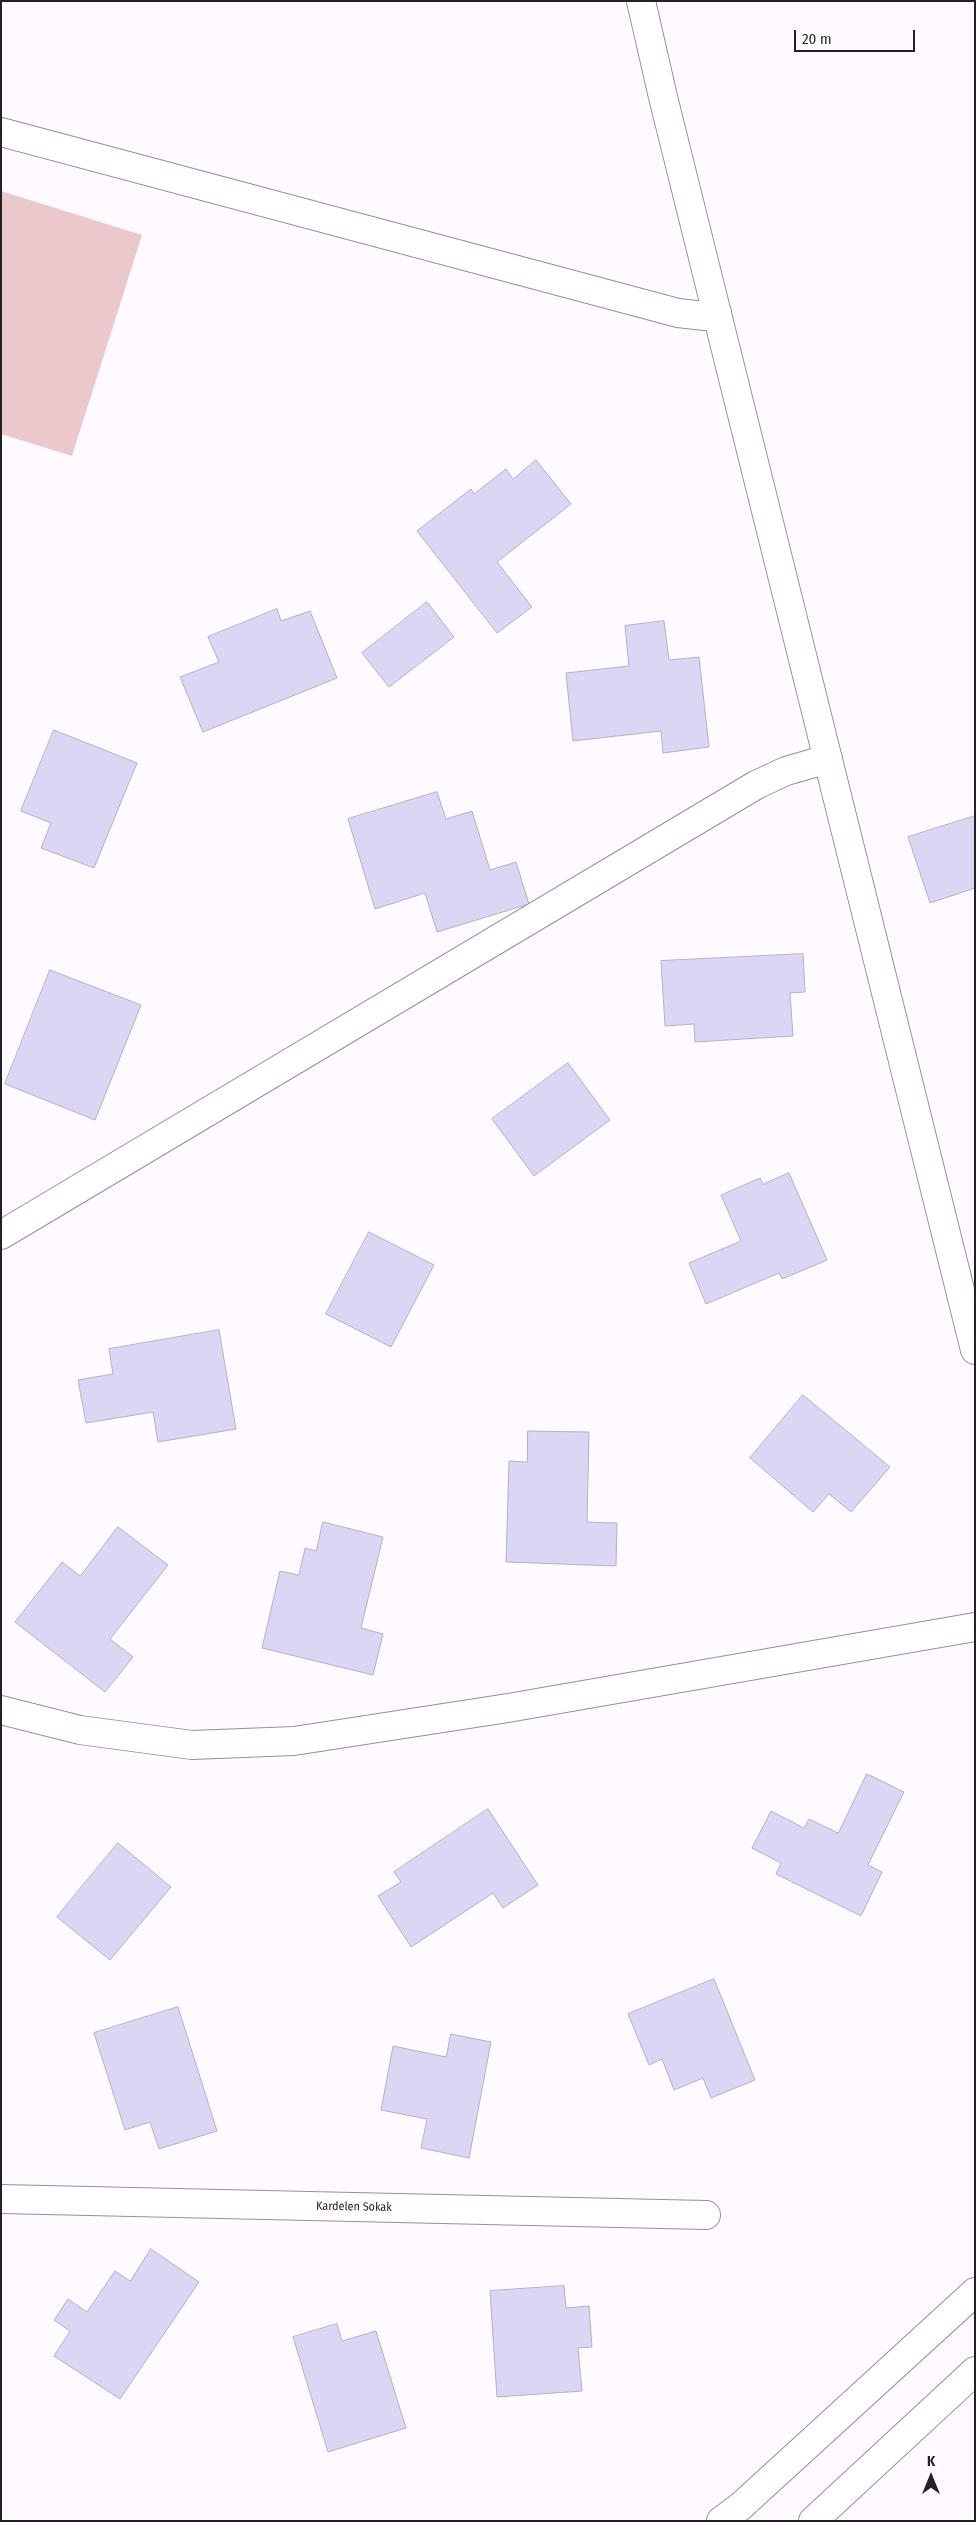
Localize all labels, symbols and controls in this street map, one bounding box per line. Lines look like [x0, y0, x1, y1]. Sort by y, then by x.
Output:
scale bar [796, 20, 917, 52]
text: 20 m [802, 30, 832, 48]
street label: Kardelen Sokak [316, 2199, 392, 2215]
north arrow [906, 2452, 956, 2502]
text: K [927, 2453, 935, 2470]

